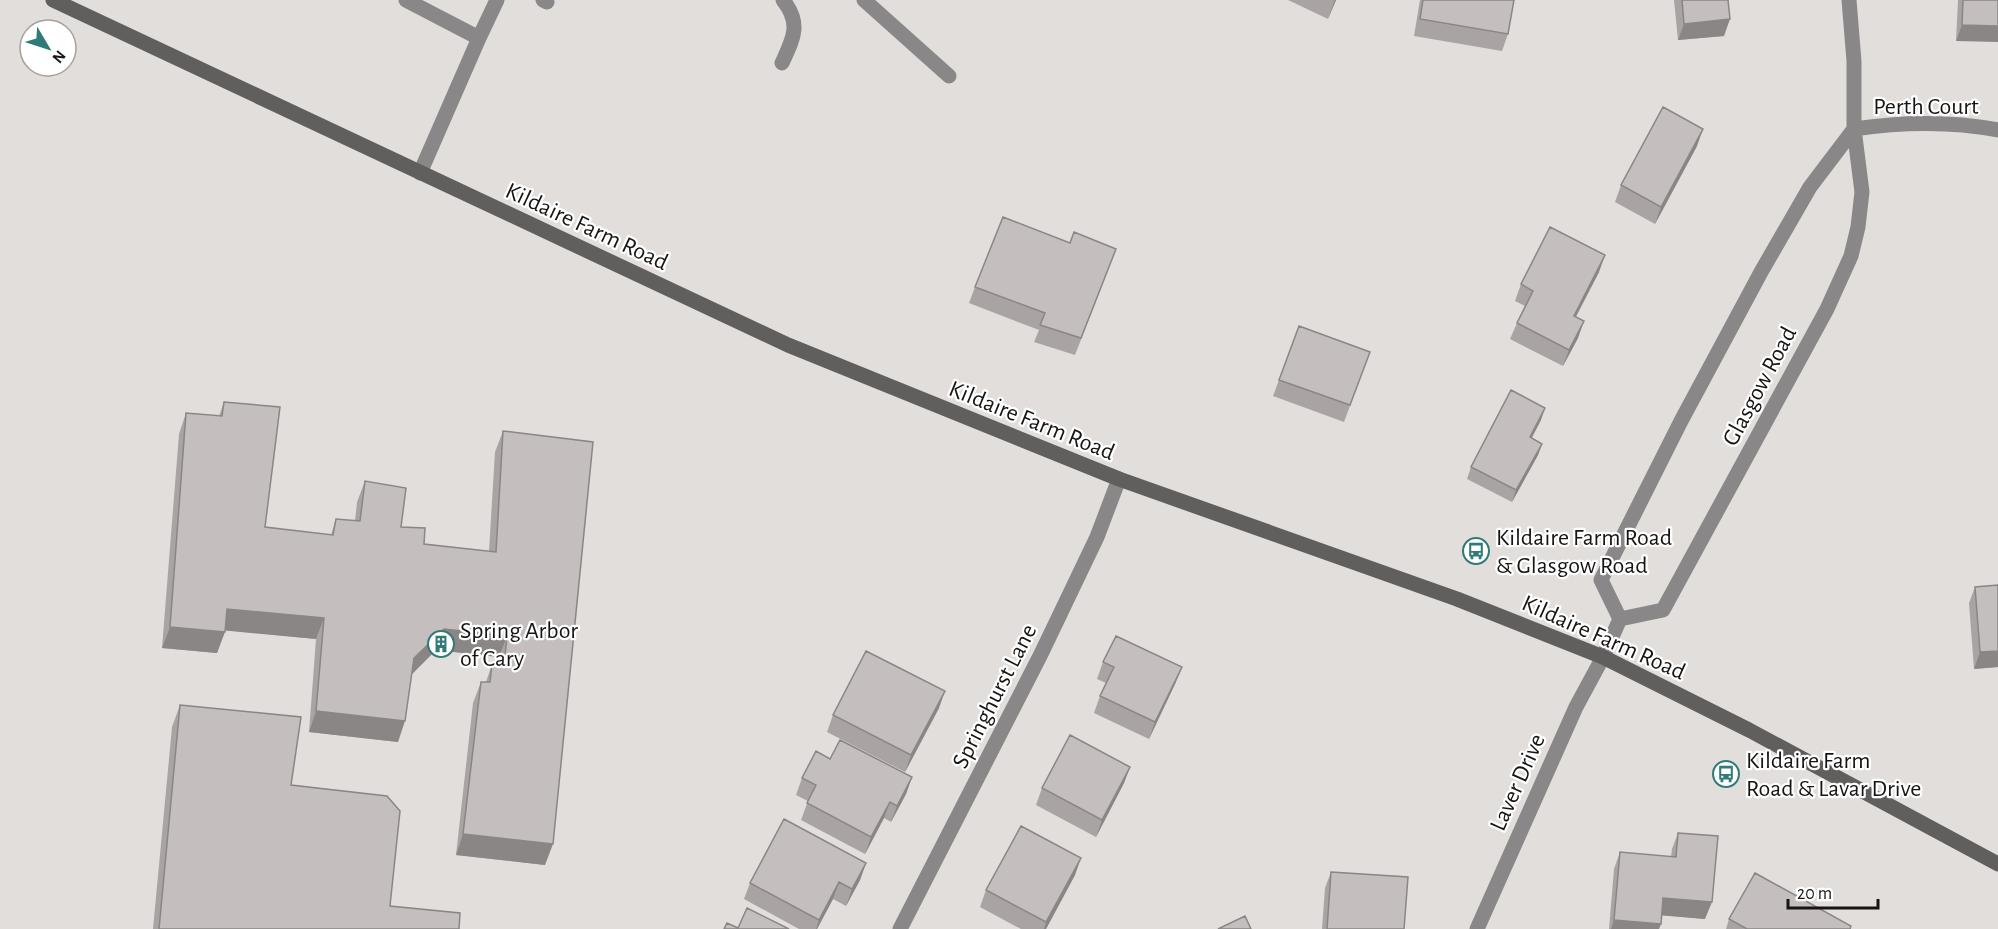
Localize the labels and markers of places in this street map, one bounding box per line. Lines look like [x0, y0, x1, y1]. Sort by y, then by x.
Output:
place label: Kildaire Farm Road & Glasgow Road [1496, 526, 1672, 578]
bus stop icon: Kildaire Farm Road & Glasgow Road [1461, 536, 1491, 566]
place label: Spring Arbor of Cary [460, 619, 578, 671]
building icon: Spring Arbor of Cary [426, 629, 456, 659]
place label: Kildaire Farm Road & Lavar Drive [1746, 749, 1921, 801]
bus stop icon: Kildaire Farm Road & Lavar Drive [1711, 759, 1741, 789]

